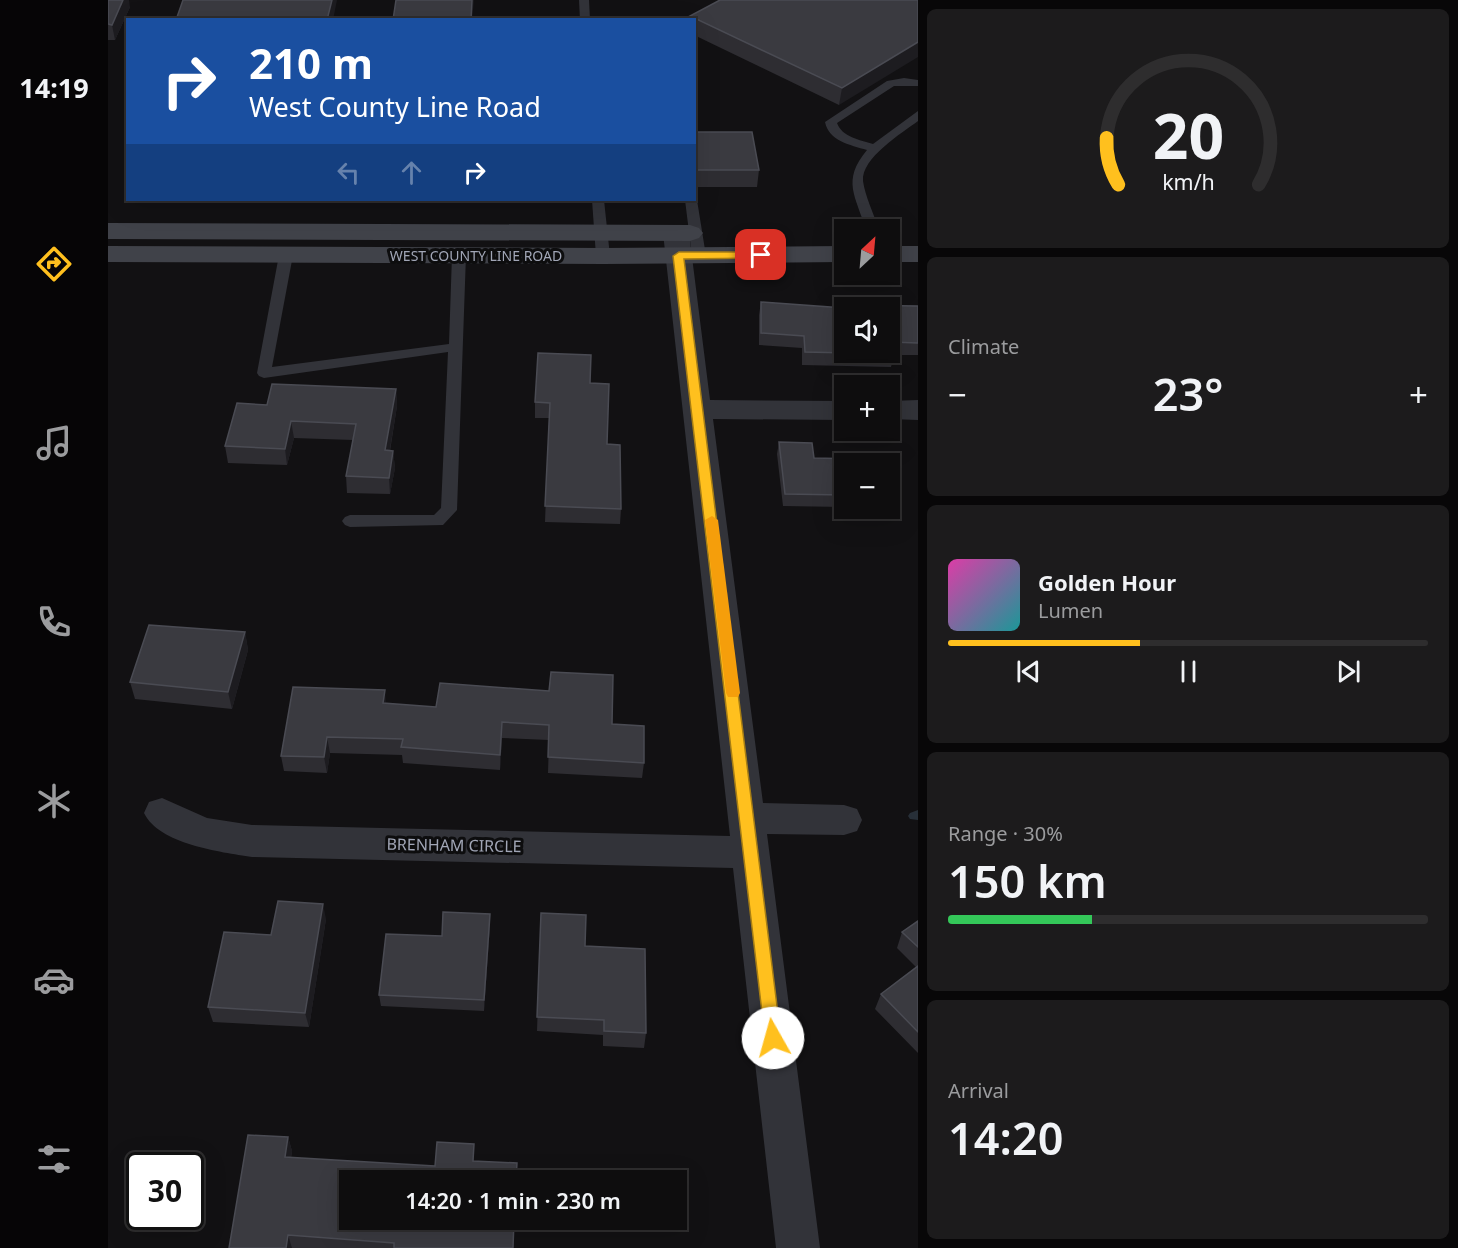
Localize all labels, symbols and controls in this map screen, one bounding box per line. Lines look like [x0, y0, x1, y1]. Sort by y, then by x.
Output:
text: 210 m [249, 34, 373, 91]
icon: right [150, 42, 228, 120]
text: 14:19 [19, 69, 89, 106]
text: West County Line Road [249, 88, 541, 125]
text: 20 [1152, 93, 1224, 178]
icon: left [332, 156, 365, 189]
icon: ahead [395, 156, 428, 189]
icon: right [458, 156, 491, 189]
text: km/h [1162, 168, 1214, 197]
north arrow [834, 219, 900, 285]
map controls [834, 219, 900, 519]
pin [735, 229, 786, 280]
icon: arrive [744, 238, 777, 271]
icon: directions [33, 243, 75, 285]
street label: WEST COUNTY LINE ROAD [390, 246, 562, 265]
button: sound [834, 297, 900, 363]
text: Climate [948, 333, 1019, 360]
text: 23° [1153, 363, 1223, 424]
text: − [948, 372, 967, 417]
text: + [1409, 372, 1428, 417]
button: + [834, 375, 900, 441]
icon: music [33, 422, 75, 464]
button: − [834, 453, 900, 519]
text: Golden Hour [1038, 567, 1176, 597]
text: Lumen [1038, 597, 1103, 624]
icon: phone [33, 601, 75, 643]
icon: previous [1012, 655, 1045, 688]
icon: pause [1172, 655, 1205, 688]
icon: next [1332, 655, 1365, 688]
icon: climate [33, 780, 75, 822]
text: Range · 30% [948, 820, 1063, 847]
street label: BRENHAM CIRCLE [386, 833, 522, 857]
text: 150 km [948, 850, 1107, 911]
icon: car [33, 959, 75, 1001]
position arrow [741, 1006, 805, 1070]
text: Arrival [948, 1077, 1009, 1104]
text: 14:20 [948, 1107, 1063, 1168]
icon: filters [33, 1138, 75, 1180]
speed limit sign: 30 [126, 1152, 204, 1230]
text: 14:20 · 1 min · 230 m [405, 1185, 621, 1215]

